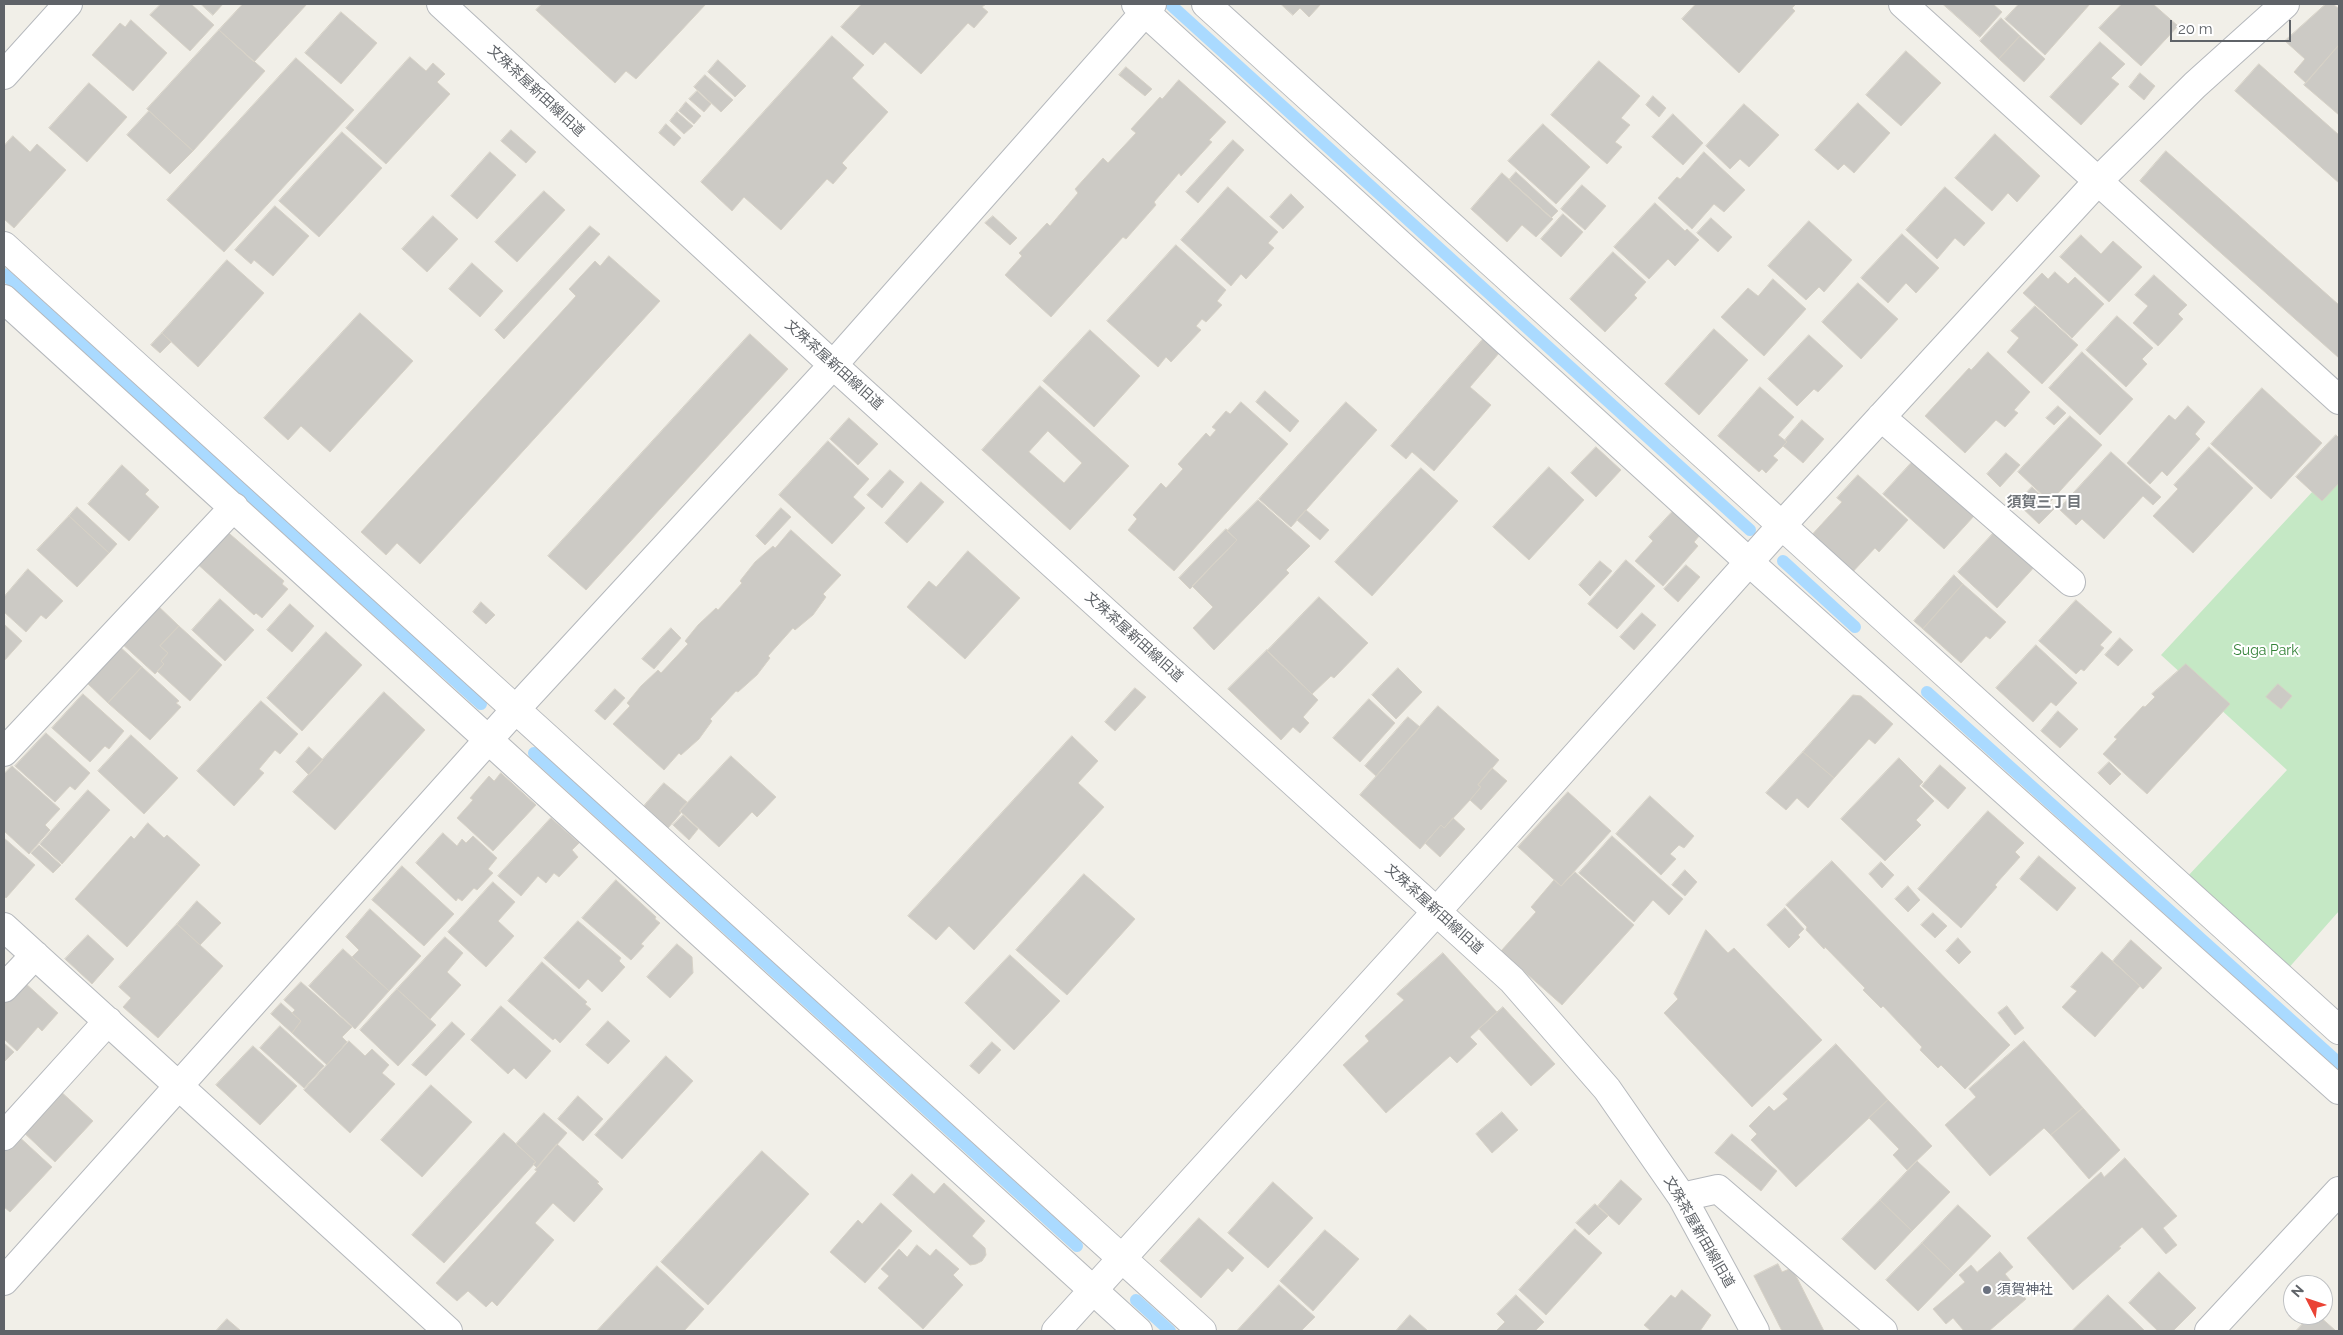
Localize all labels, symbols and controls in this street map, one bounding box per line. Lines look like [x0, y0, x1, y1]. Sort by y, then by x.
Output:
scale bar [2173, 10, 2294, 42]
text: 20 m [2178, 20, 2213, 38]
street label: 文殊茶屋新田線旧道 [484, 42, 588, 140]
street label: 文殊茶屋新田線旧道 [782, 317, 886, 413]
district label: 須賀三丁目 [2007, 493, 2081, 511]
street label: 文殊茶屋新田線旧道 [1082, 589, 1186, 685]
park label: Suga Park [2233, 643, 2299, 659]
street label: 文殊茶屋新田線旧道 [1382, 861, 1486, 957]
street label: 文殊茶屋新田線旧道 [1660, 1173, 1738, 1291]
north arrow [2283, 1275, 2333, 1325]
place label: 須賀神社 [1997, 1282, 2053, 1298]
text: N [2288, 1282, 2307, 1300]
marker: 須賀神社 [1981, 1284, 1993, 1296]

